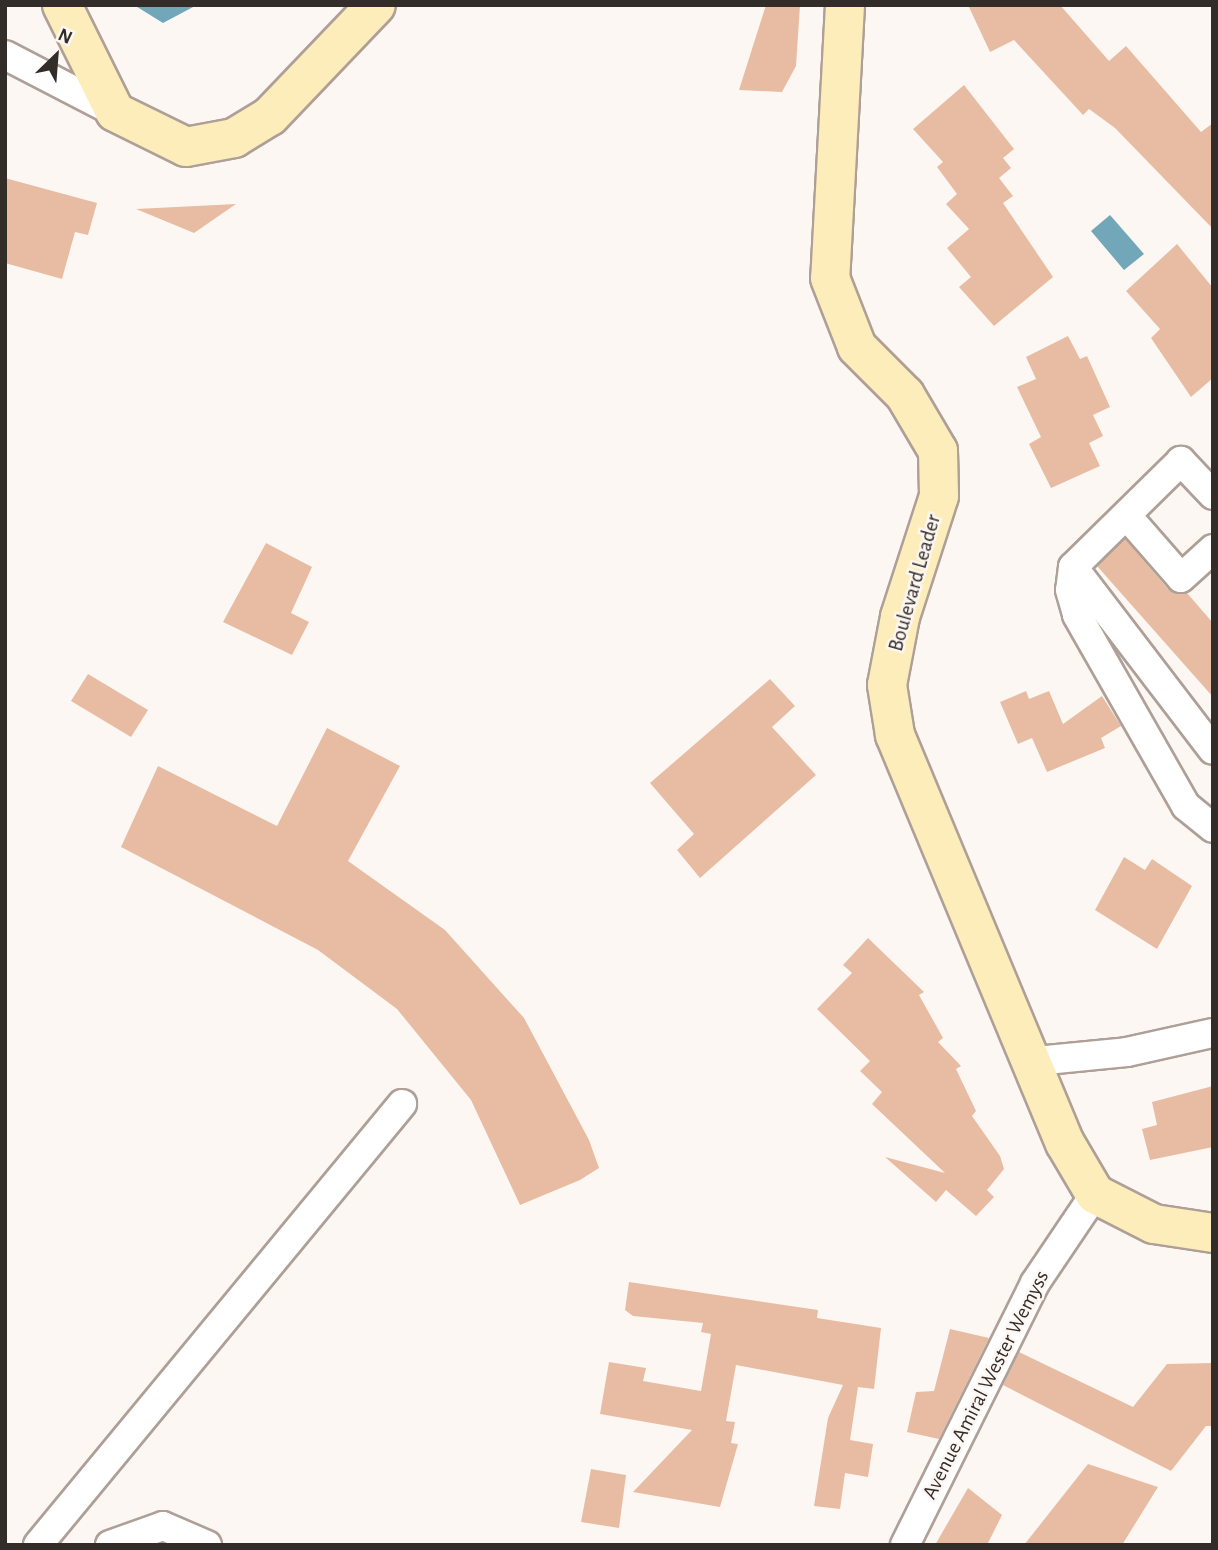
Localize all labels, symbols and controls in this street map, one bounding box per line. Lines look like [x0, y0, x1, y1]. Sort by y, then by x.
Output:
north arrow [21, 21, 91, 91]
text: N [55, 25, 75, 48]
street label: Boulevard Leader [883, 512, 947, 654]
street label: Avenue Amiral Wester Wemyss [917, 1266, 1055, 1504]

